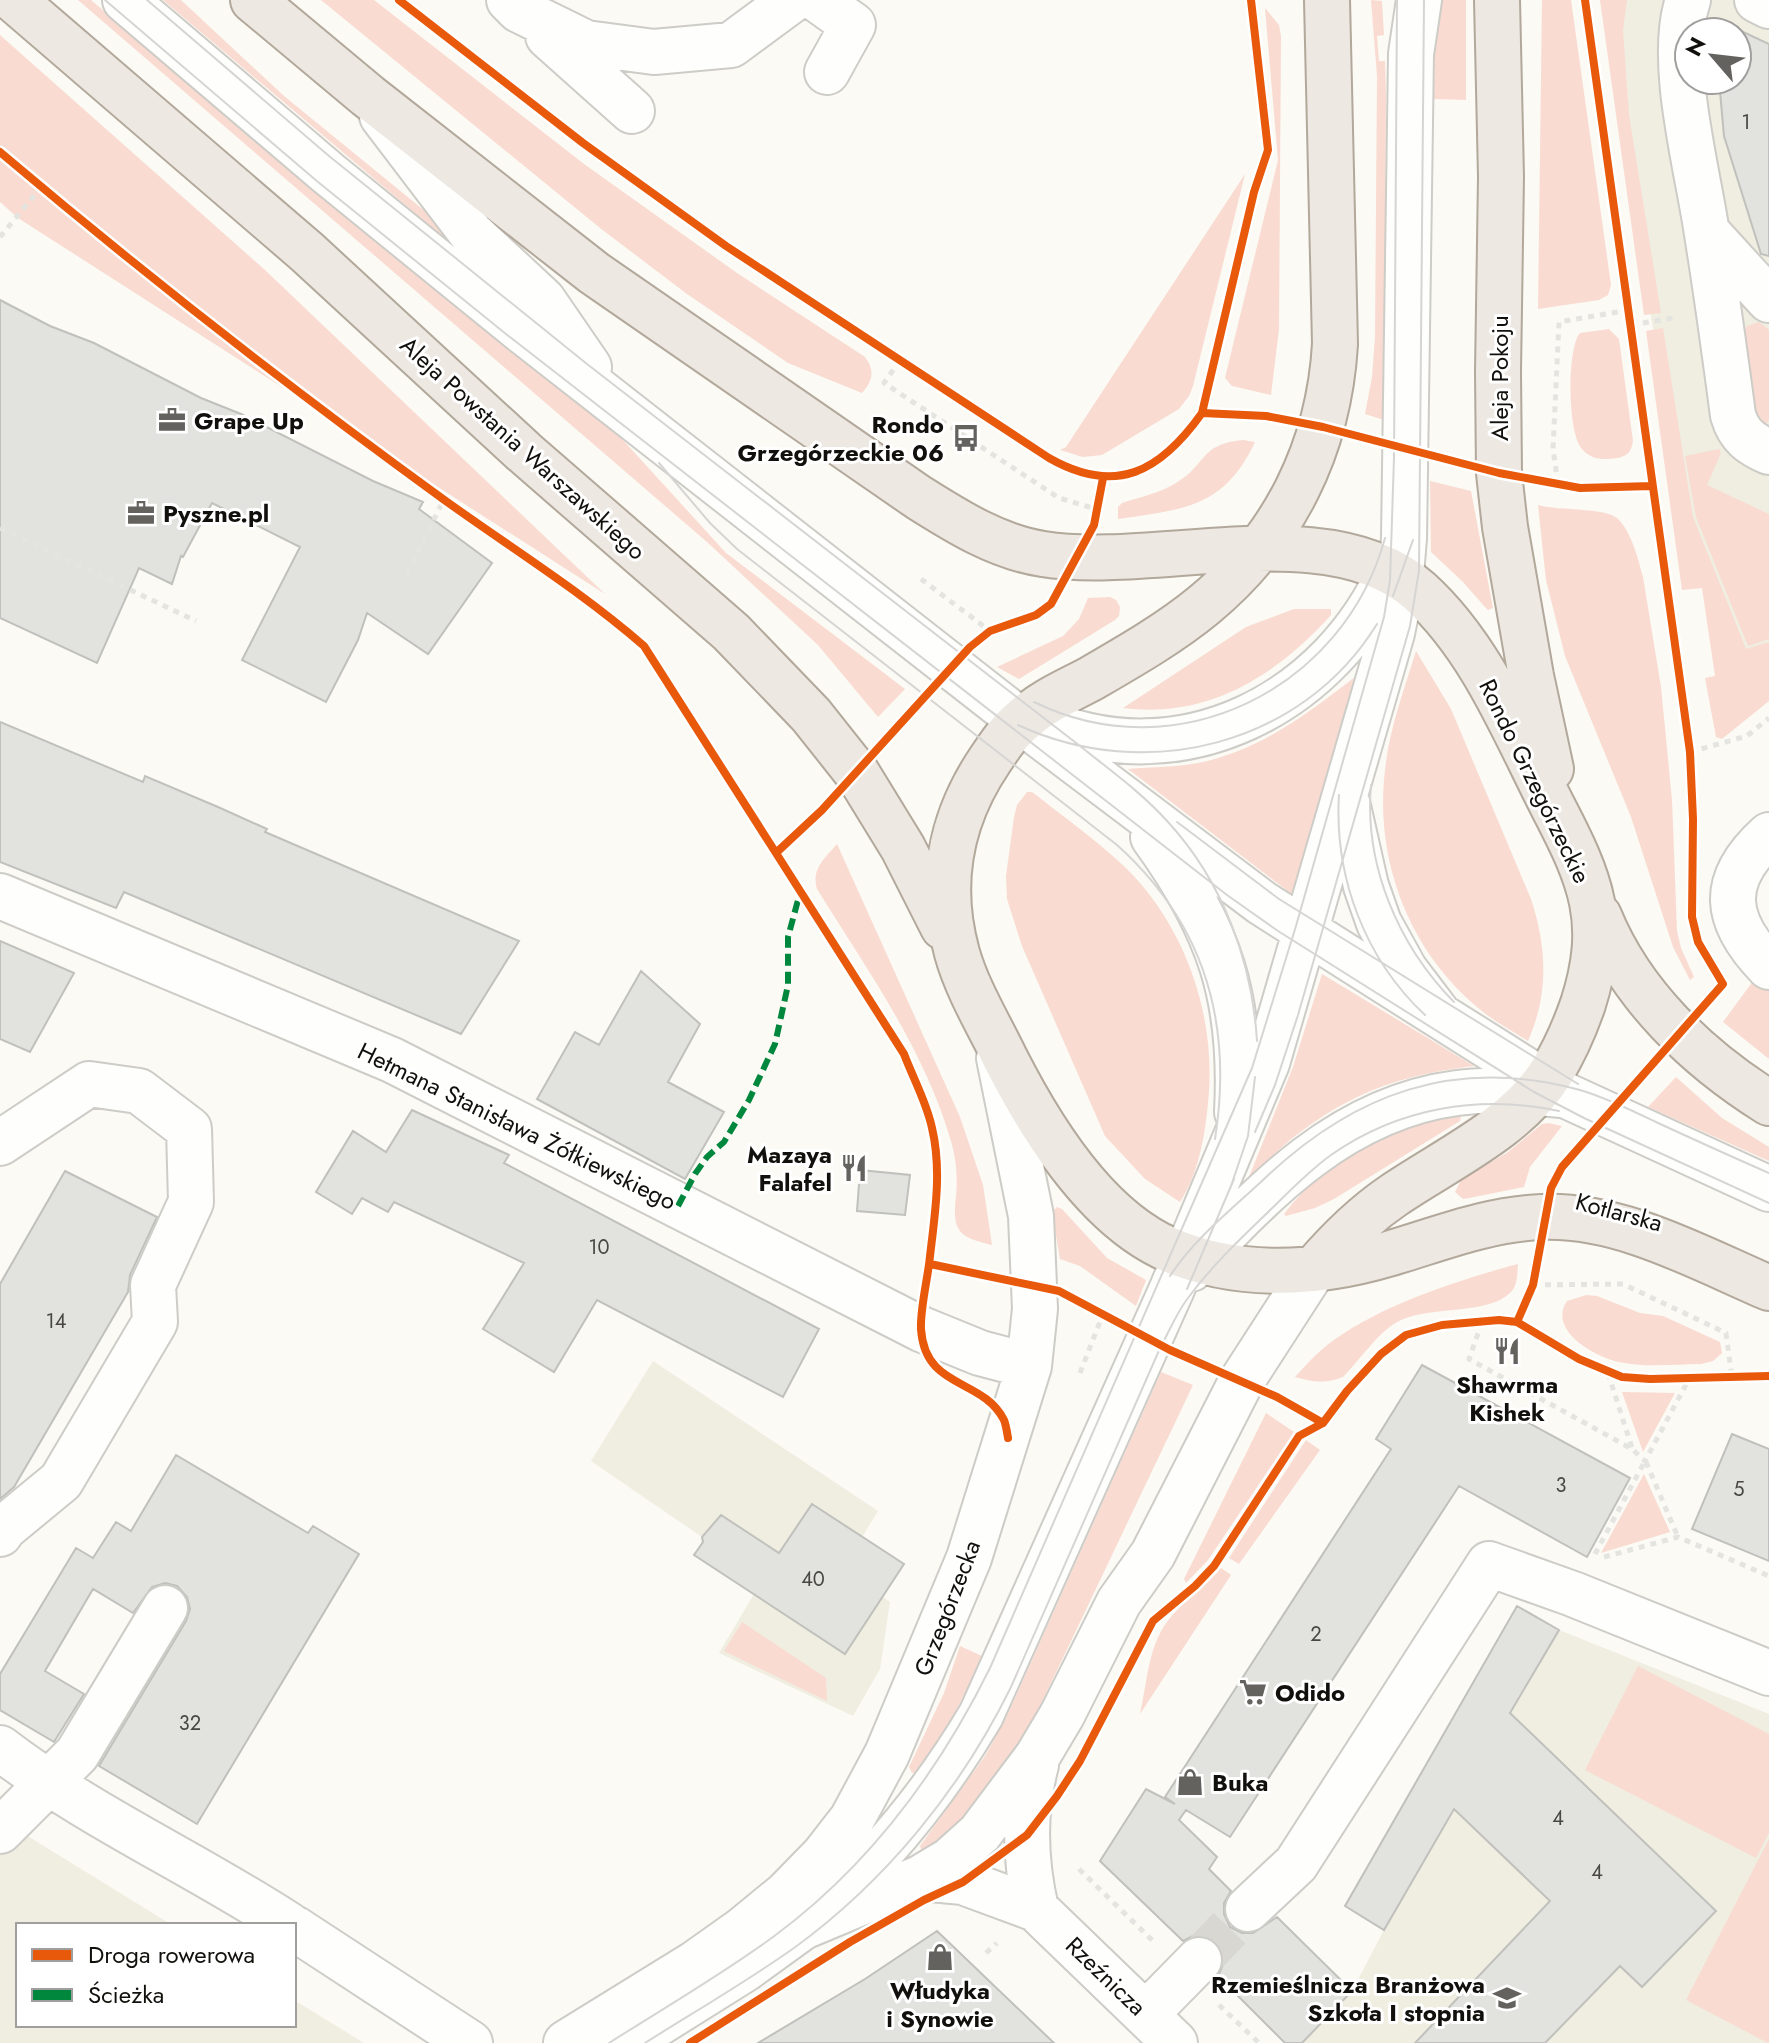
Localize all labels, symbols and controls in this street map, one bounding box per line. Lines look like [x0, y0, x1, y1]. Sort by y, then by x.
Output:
north arrow [1673, 16, 1753, 96]
text: N [1677, 31, 1714, 62]
house number: 1 [1742, 108, 1751, 137]
street label: Aleja Pokoju [1482, 315, 1517, 441]
street label: Aleja Powstania Warszawskiego [392, 328, 654, 568]
place label: Grape Up [194, 403, 304, 438]
office icon: Grape Up [157, 405, 187, 435]
place label: Rondo Grzegórzeckie 06 [737, 407, 944, 470]
bus stop icon: Rondo Grzegórzeckie 06 [951, 423, 981, 453]
place label: Pyszne.pl [163, 496, 269, 531]
office icon: Pyszne.pl [126, 498, 156, 528]
street label: Rondo Grzegórzeckie [1470, 673, 1600, 889]
street label: Hetmana Stanisława Żółkiewskiego [352, 1033, 682, 1219]
place label: Mazaya Falafel [747, 1137, 832, 1200]
restaurant icon: Mazaya Falafel [839, 1153, 869, 1183]
street label: Kotlarska [1572, 1184, 1666, 1240]
house number: 10 [589, 1233, 610, 1262]
house number: 14 [46, 1307, 67, 1336]
restaurant icon: Shawrma Kishek [1492, 1336, 1522, 1366]
place label: Shawrma Kishek [1456, 1367, 1558, 1430]
house number: 3 [1556, 1471, 1567, 1500]
house number: 5 [1733, 1475, 1745, 1504]
street label: Grzegórzecka [905, 1535, 989, 1681]
house number: 40 [801, 1565, 825, 1594]
house number: 2 [1310, 1620, 1322, 1649]
place label: Odido [1275, 1675, 1345, 1710]
supermarket icon: Odido [1238, 1677, 1268, 1707]
house number: 32 [179, 1709, 201, 1738]
place label: Buka [1212, 1765, 1269, 1800]
shop icon: Buka [1175, 1767, 1205, 1797]
house number: 4 [1552, 1804, 1564, 1833]
house number: 4 [1591, 1858, 1603, 1887]
legend [16, 1923, 296, 2027]
street label: Rzeźnicza [1058, 1929, 1154, 2023]
text: Droga rowerowa [88, 1937, 255, 1972]
shop icon: Włudyka i Synowie [925, 1942, 955, 1972]
place label: Rzemieślnicza Branżowa Szkoła I stopnia [1211, 1967, 1485, 2030]
place label: Włudyka i Synowie [886, 1973, 994, 2036]
text: Ścieżka [88, 1977, 164, 2012]
school or university icon: Rzemieślnicza Branżowa Szkoła I stopnia [1492, 1983, 1522, 2013]

